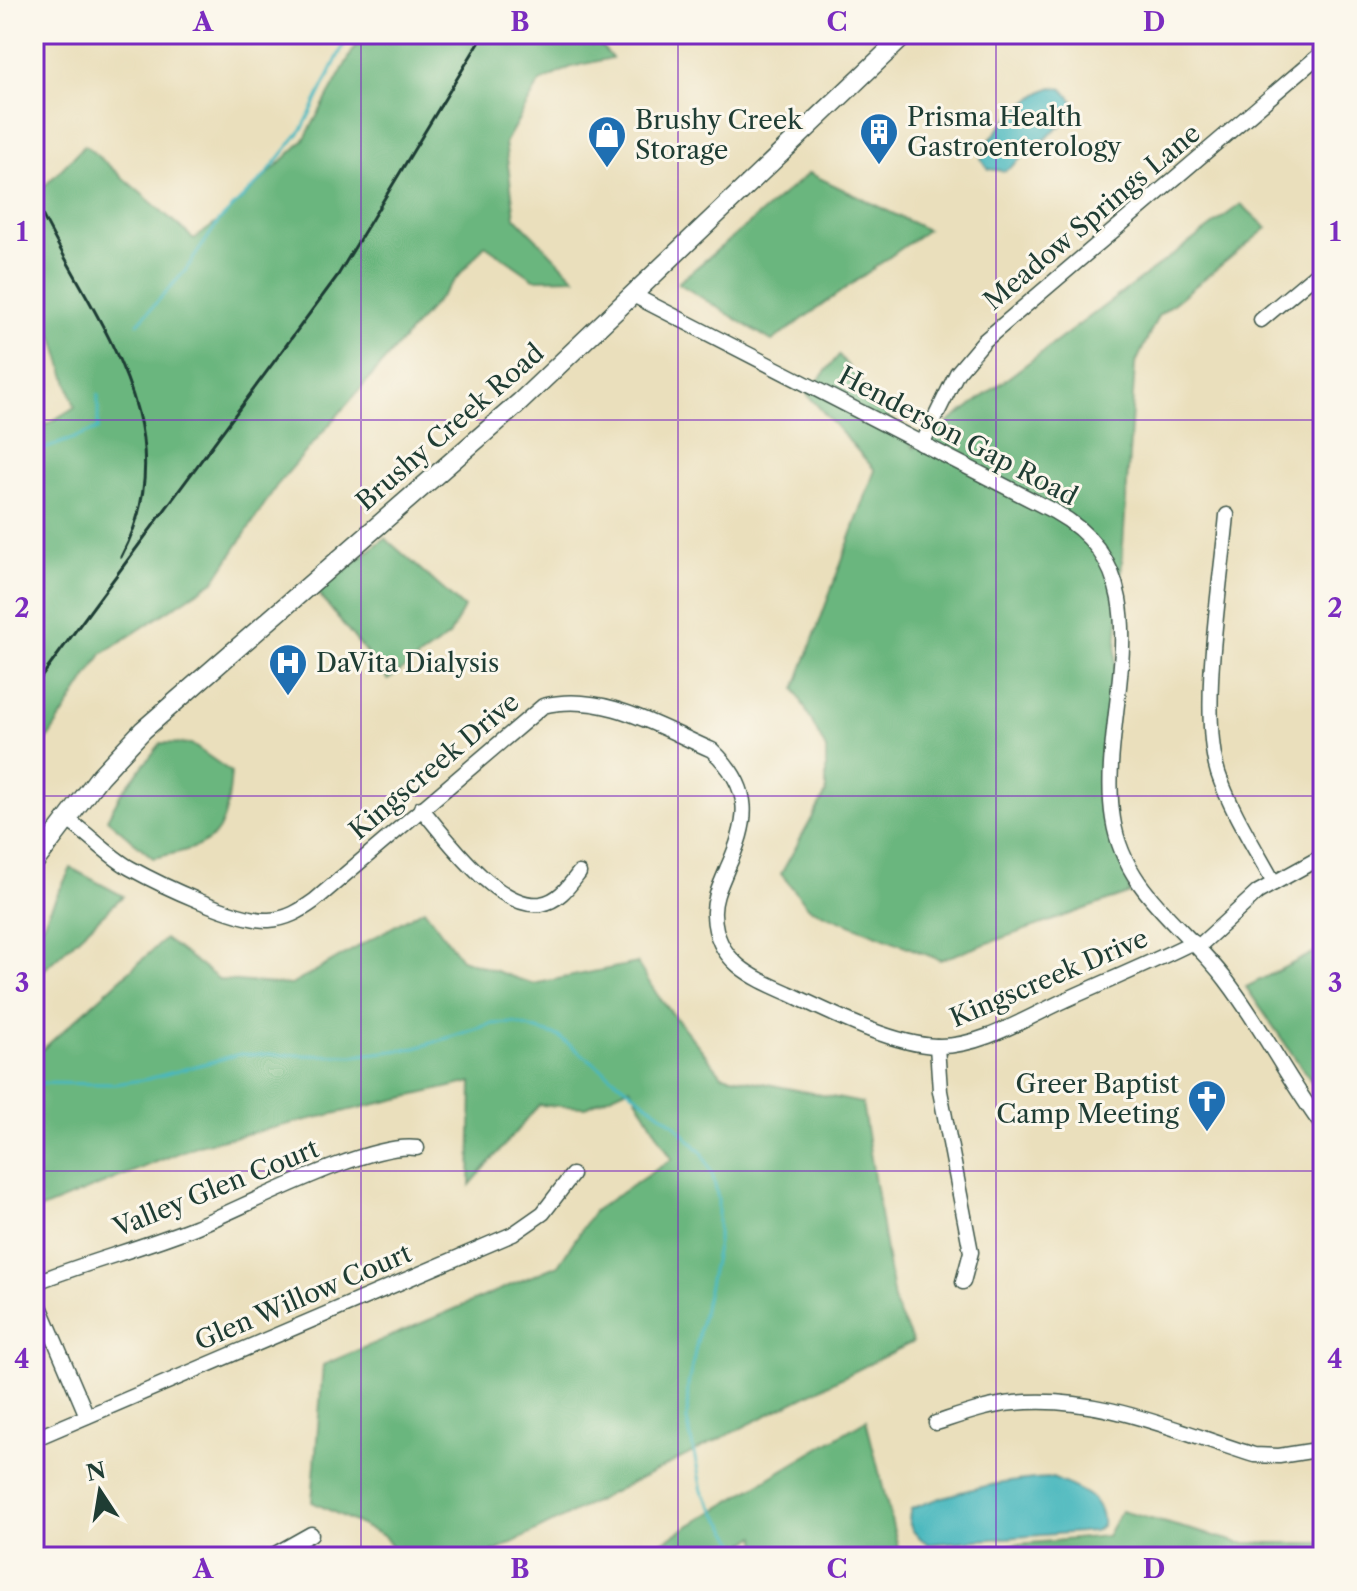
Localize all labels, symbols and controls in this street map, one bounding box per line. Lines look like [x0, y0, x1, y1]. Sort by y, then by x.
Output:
text: A [192, 6, 214, 38]
text: B [510, 6, 530, 38]
text: C [827, 6, 847, 38]
text: D [1143, 6, 1165, 38]
place label: Prisma Health Gastroenterology [907, 101, 1122, 163]
place label: Brushy Creek Storage [635, 104, 803, 166]
building icon: Prisma Health Gastroenterology [858, 111, 900, 166]
shop icon: Brushy Creek Storage [586, 114, 628, 169]
street label: Meadow Springs Lane [977, 117, 1207, 317]
text: 1 [16, 216, 28, 248]
text: 1 [1329, 216, 1341, 248]
street label: Brushy Creek Road [350, 337, 550, 517]
street label: Henderson Gap Road [833, 359, 1083, 513]
text: 2 [14, 592, 30, 624]
text: 2 [1327, 592, 1343, 624]
hospital icon: DaVita Dialysis [267, 642, 309, 697]
place label: DaVita Dialysis [316, 647, 499, 679]
street label: Kingscreek Drive [343, 686, 525, 846]
street label: Kingscreek Drive [945, 922, 1153, 1034]
text: 3 [15, 967, 29, 999]
text: 3 [1328, 967, 1342, 999]
place label: Greer Baptist Camp Meeting [996, 1068, 1180, 1130]
church icon: Greer Baptist Camp Meeting [1186, 1078, 1228, 1133]
street label: Valley Glen Court [108, 1132, 324, 1244]
street label: Glen Willow Court [190, 1237, 417, 1357]
text: 4 [14, 1343, 30, 1375]
text: 4 [1327, 1343, 1343, 1375]
north arrow [60, 1451, 140, 1531]
text: N [84, 1457, 108, 1487]
text: A [192, 1553, 214, 1585]
text: B [510, 1553, 530, 1585]
text: C [827, 1553, 847, 1585]
text: D [1143, 1553, 1165, 1585]

